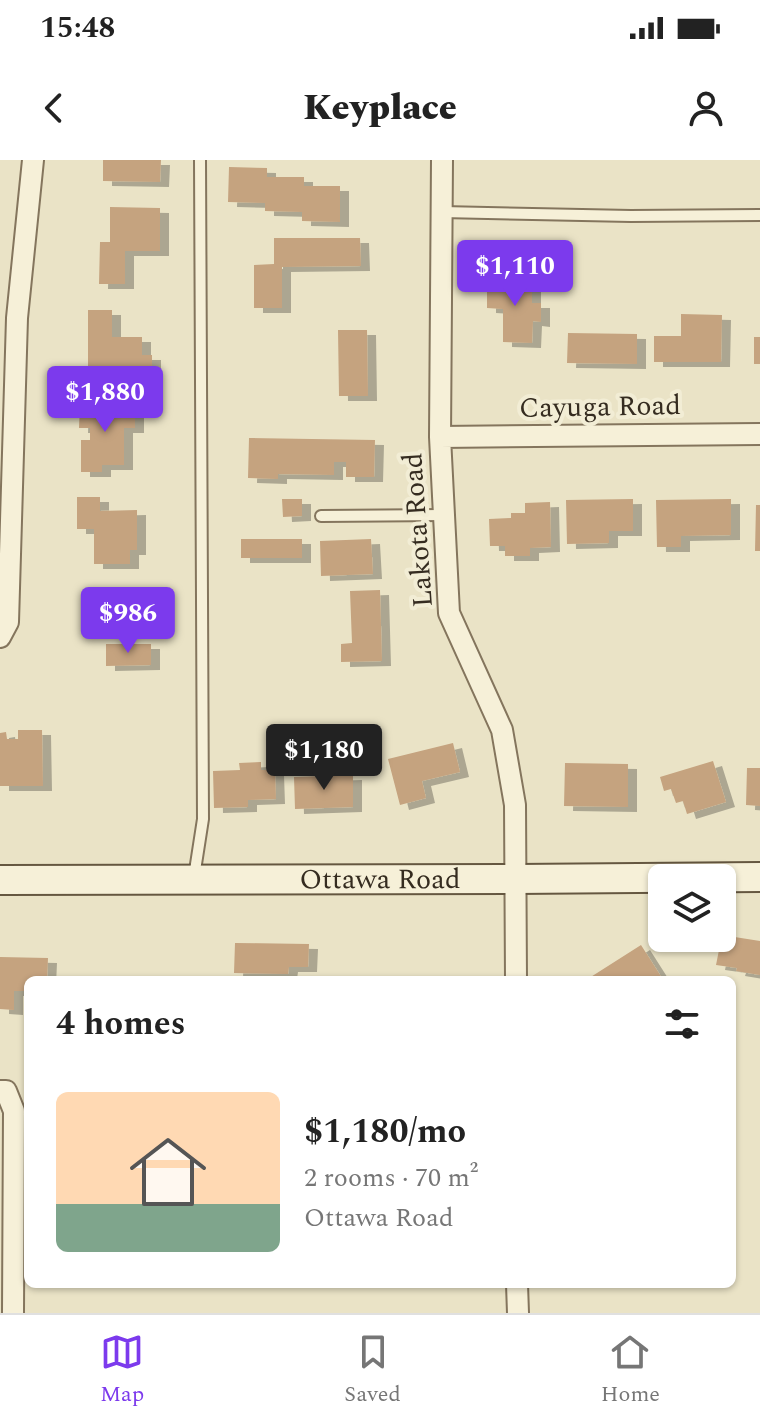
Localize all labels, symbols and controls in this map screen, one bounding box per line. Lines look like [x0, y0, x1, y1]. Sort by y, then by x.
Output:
text: 15:48 [40, 5, 115, 51]
text: Keyplace [303, 81, 457, 136]
icon: back [32, 86, 76, 130]
icon: person [684, 86, 728, 130]
pin: $1,110 [450, 240, 580, 308]
text: $1,110 [475, 246, 555, 286]
pin: $1,880 [40, 366, 170, 434]
text: $1,880 [65, 372, 145, 412]
street label: Cayuga Road [519, 384, 681, 430]
street label: Lakota Road [391, 451, 445, 609]
pin: $986 [81, 587, 175, 655]
text: $986 [99, 593, 157, 633]
pin: $1,180 [259, 724, 389, 792]
text: $1,180 [284, 730, 364, 770]
street label: Ottawa Road [299, 858, 461, 901]
map controls [648, 864, 736, 952]
button: layers [648, 864, 736, 952]
text: 4 homes [56, 998, 186, 1050]
icon: filters [660, 1002, 704, 1046]
text: $1,180/mo [304, 1106, 466, 1158]
icon: home [120, 1124, 216, 1220]
text: 2 rooms · 70 m² [304, 1158, 478, 1198]
text: Ottawa Road [304, 1198, 454, 1238]
tab: Map [100, 1330, 144, 1411]
tab: Saved [344, 1330, 401, 1411]
tab: Home [601, 1330, 660, 1411]

